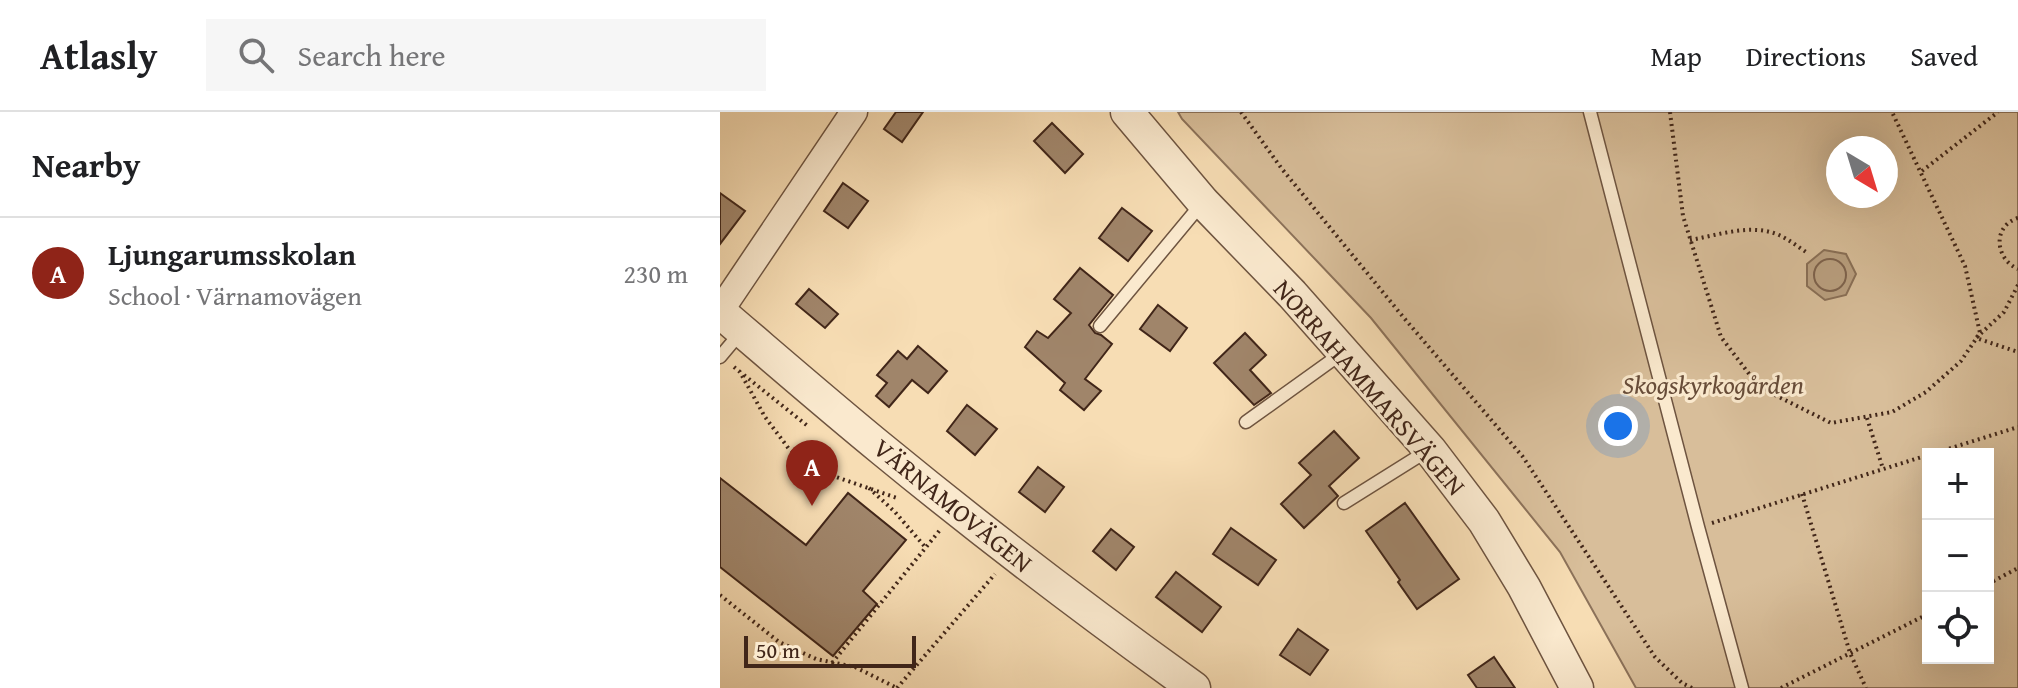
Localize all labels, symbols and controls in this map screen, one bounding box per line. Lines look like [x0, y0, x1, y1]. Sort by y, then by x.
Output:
search box [206, 19, 766, 91]
text: Atlasly [40, 27, 158, 83]
icon: search [234, 33, 278, 77]
text: Search here [298, 33, 446, 77]
text: Map [1650, 35, 1702, 76]
text: Directions [1746, 35, 1866, 76]
text: Saved [1910, 35, 1978, 76]
north arrow [1826, 136, 1898, 208]
text: Nearby [32, 140, 141, 189]
text: Ljungarumsskolan [108, 232, 356, 276]
text: A [50, 254, 66, 293]
text: 230 m [623, 254, 688, 293]
street label: NORRAHAMMARSVÄGEN [1265, 270, 1475, 504]
text: School · Värnamovägen [108, 276, 362, 315]
park label: Skogskyrkogården [1622, 365, 1804, 404]
your location [1598, 406, 1638, 446]
street label: VÄRNAMOVÄGEN [865, 428, 1041, 582]
pin: A [786, 440, 838, 506]
map controls [1922, 448, 1994, 664]
button: + [1922, 448, 1994, 520]
button: − [1922, 520, 1994, 592]
button: locate [1922, 592, 1994, 664]
scale bar [744, 632, 916, 668]
text: 50 m [756, 634, 800, 666]

